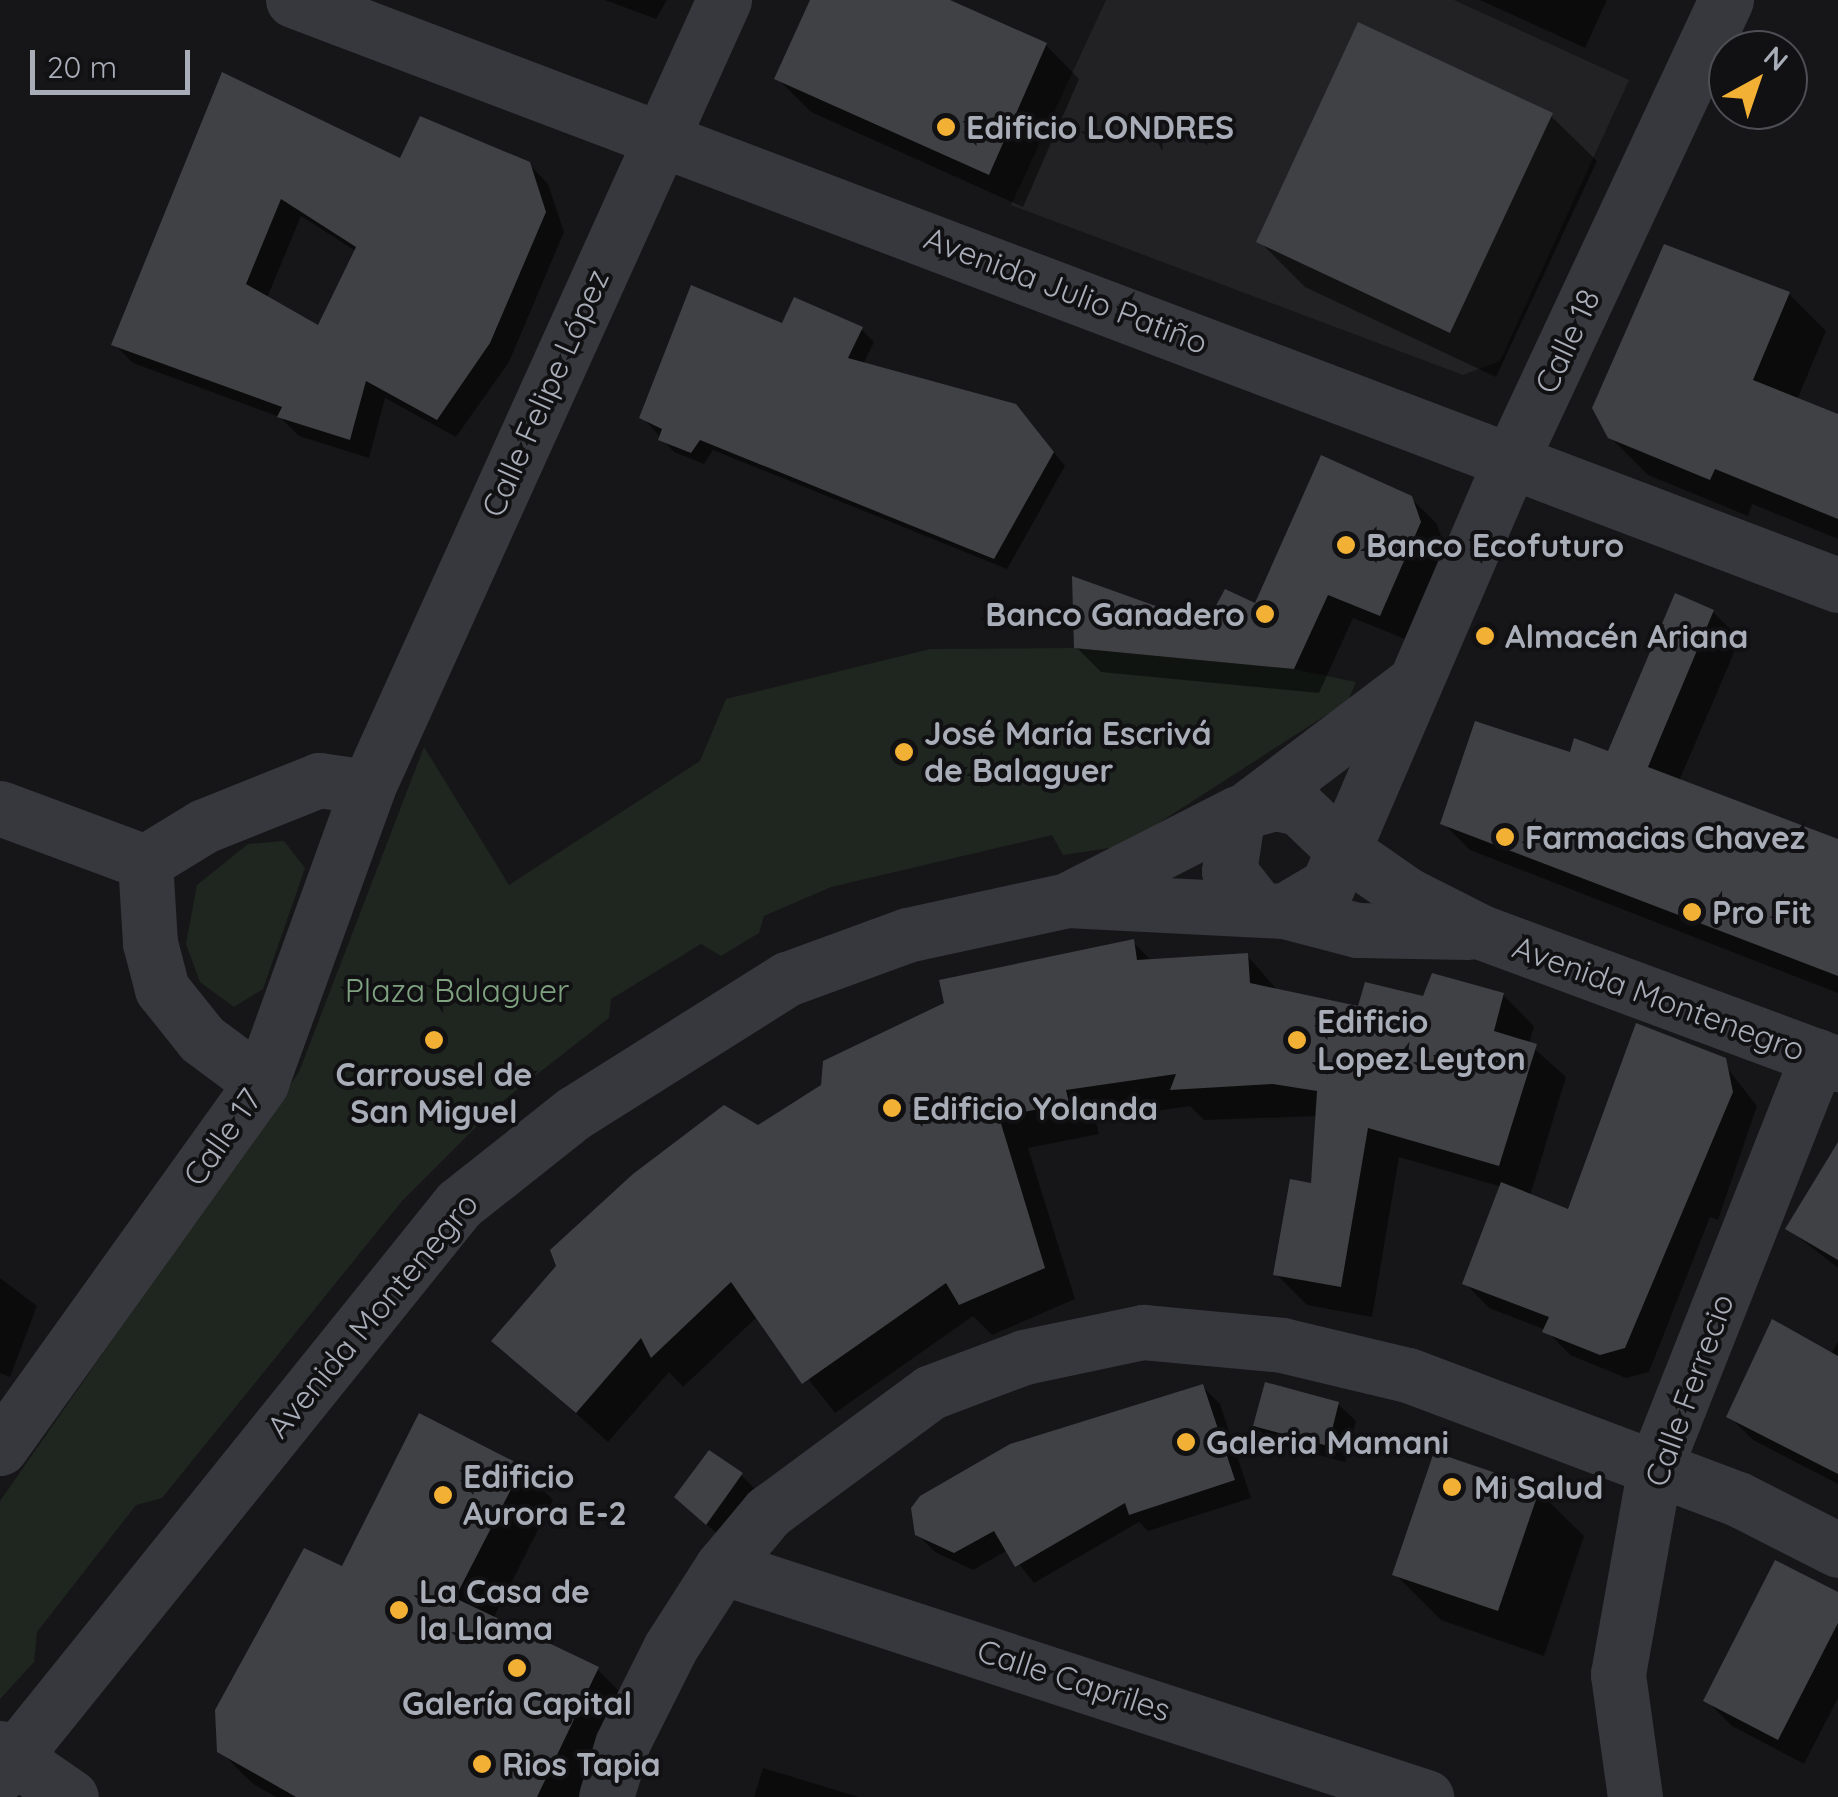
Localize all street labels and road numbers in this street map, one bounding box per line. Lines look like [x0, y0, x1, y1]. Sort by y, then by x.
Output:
street label: Avenida Julio Patiño [919, 218, 1213, 362]
street label: Calle Felipe López [473, 263, 617, 523]
street label: Calle 18 [1526, 283, 1608, 399]
street label: Avenida Montenegro [1508, 927, 1810, 1069]
street label: Calle 17 [175, 1081, 269, 1193]
street label: Avenida Montenegro [258, 1185, 486, 1445]
street label: Calle Ferrecio [1636, 1289, 1742, 1491]
street label: Calle Capriles [973, 1631, 1175, 1729]

